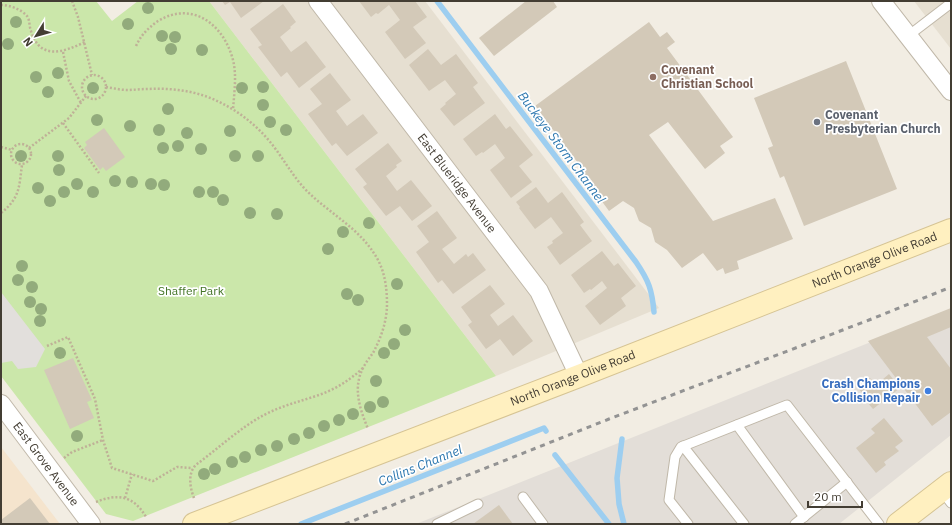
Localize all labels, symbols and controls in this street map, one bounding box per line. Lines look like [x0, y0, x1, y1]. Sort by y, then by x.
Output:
north arrow [16, 16, 56, 56]
text: N [20, 35, 36, 49]
place label: Covenant Christian School [661, 62, 753, 91]
marker: Covenant Christian School [648, 72, 658, 82]
water label: Buckeye Storm Channel [514, 88, 610, 207]
place label: Covenant Presbyterian Church [825, 107, 941, 136]
marker: Covenant Presbyterian Church [812, 117, 822, 127]
street label: East Blueridge Avenue [415, 130, 500, 236]
street label: North Orange Olive Road [810, 228, 939, 291]
park label: Shaffer Park [158, 283, 225, 298]
street label: North Orange Olive Road [508, 347, 637, 409]
place label: Crash Champions Collision Repair [821, 376, 920, 405]
marker: Crash Champions Collision Repair [923, 386, 933, 396]
street label: East Grove Avenue [10, 419, 83, 509]
water label: Collins Channel [376, 441, 465, 490]
scale bar [808, 483, 862, 509]
text: 20 m [814, 489, 842, 504]

